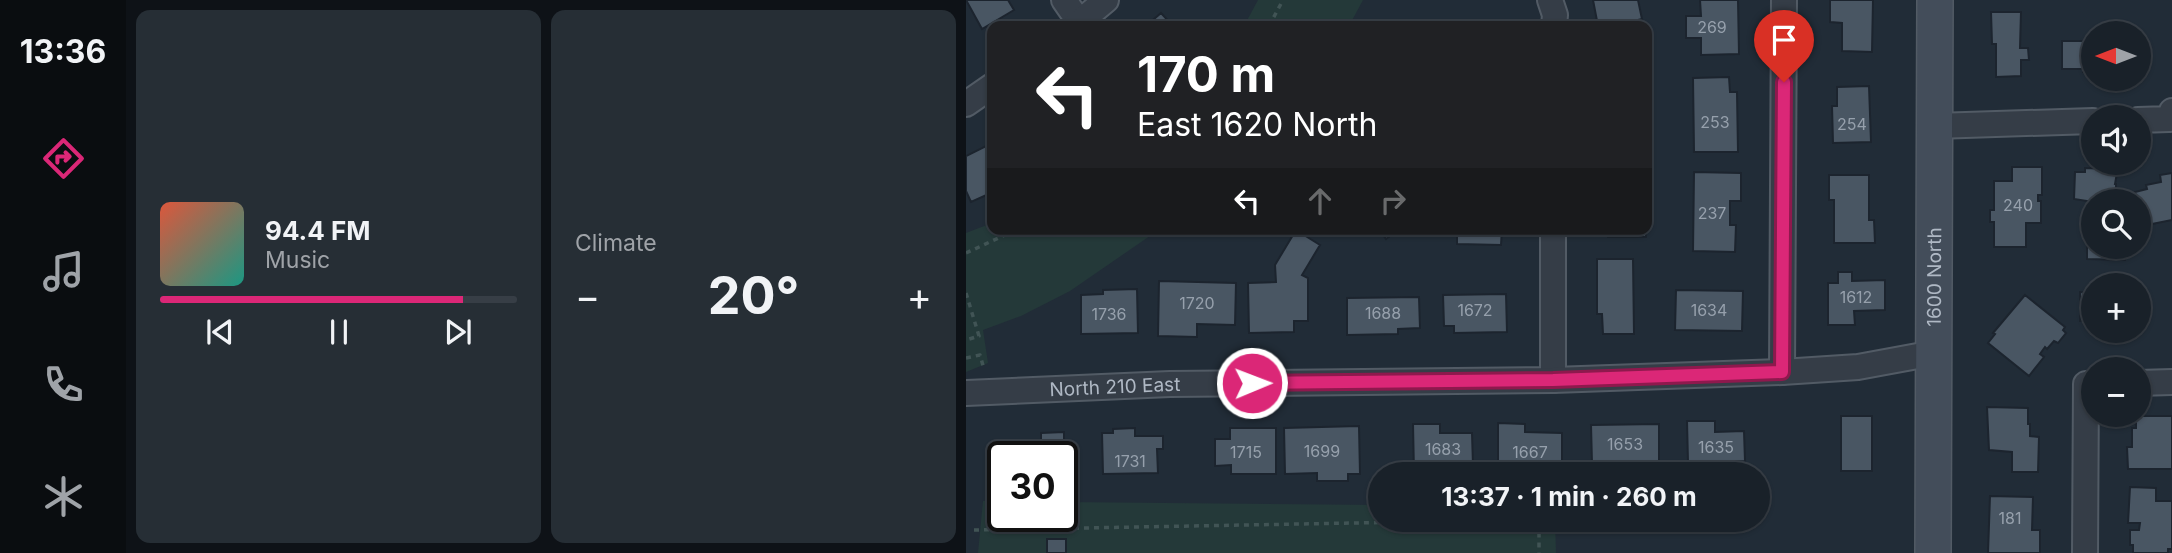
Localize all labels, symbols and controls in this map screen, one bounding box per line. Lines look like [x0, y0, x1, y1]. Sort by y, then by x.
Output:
pin [1754, 10, 1814, 82]
house number: 269 [1697, 17, 1727, 37]
icon: arrive [1765, 21, 1803, 59]
north arrow [2081, 21, 2151, 91]
map controls [2081, 21, 2151, 427]
text: 13:36 [20, 32, 106, 71]
text: 170 m [1137, 45, 1275, 104]
icon: left [1022, 49, 1113, 140]
text: East 1620 North [1137, 105, 1377, 144]
button: sound [2081, 105, 2151, 175]
house number: 253 [1700, 112, 1730, 132]
house number: 254 [1837, 114, 1867, 134]
icon: directions [39, 134, 88, 183]
icon: left [1228, 182, 1266, 220]
icon: ahead [1301, 182, 1339, 220]
icon: right [1374, 182, 1412, 220]
button: search [2081, 189, 2151, 259]
house number: 240 [2003, 195, 2033, 215]
house number: 237 [1698, 203, 1726, 223]
text: 94.4 FM [265, 215, 371, 246]
street label: 1600 North [1922, 227, 1946, 327]
text: Climate [575, 229, 657, 257]
text: Music [265, 246, 330, 274]
icon: music [39, 247, 88, 296]
text: 20° [708, 264, 799, 327]
text: − [575, 273, 600, 319]
text: + [907, 273, 932, 319]
button: + [2081, 273, 2151, 343]
house number: 1612 [1840, 287, 1872, 307]
house number: 1720 [1179, 293, 1215, 313]
house number: 1672 [1457, 300, 1493, 320]
house number: 1634 [1691, 300, 1727, 320]
house number: 1688 [1365, 303, 1401, 323]
house number: 1736 [1091, 304, 1127, 324]
icon: previous [201, 313, 239, 351]
icon: pause [320, 313, 358, 351]
icon: next [439, 313, 477, 351]
position arrow [1215, 346, 1289, 420]
button: − [2081, 357, 2151, 427]
icon: phone [39, 360, 88, 409]
street label: North 210 East [1049, 372, 1180, 401]
house number: 1653 [1607, 434, 1643, 454]
house number: 1635 [1698, 437, 1734, 457]
house number: 1683 [1425, 439, 1461, 459]
speed limit sign: 30 [987, 441, 1078, 532]
house number: 1699 [1304, 441, 1340, 461]
house number: 1715 [1230, 442, 1262, 462]
house number: 1667 [1512, 442, 1548, 462]
house number: 1731 [1114, 451, 1146, 471]
icon: climate [39, 472, 88, 521]
text: 13:37 · 1 min · 260 m [1441, 481, 1697, 512]
house number: 181 [1999, 508, 2021, 528]

